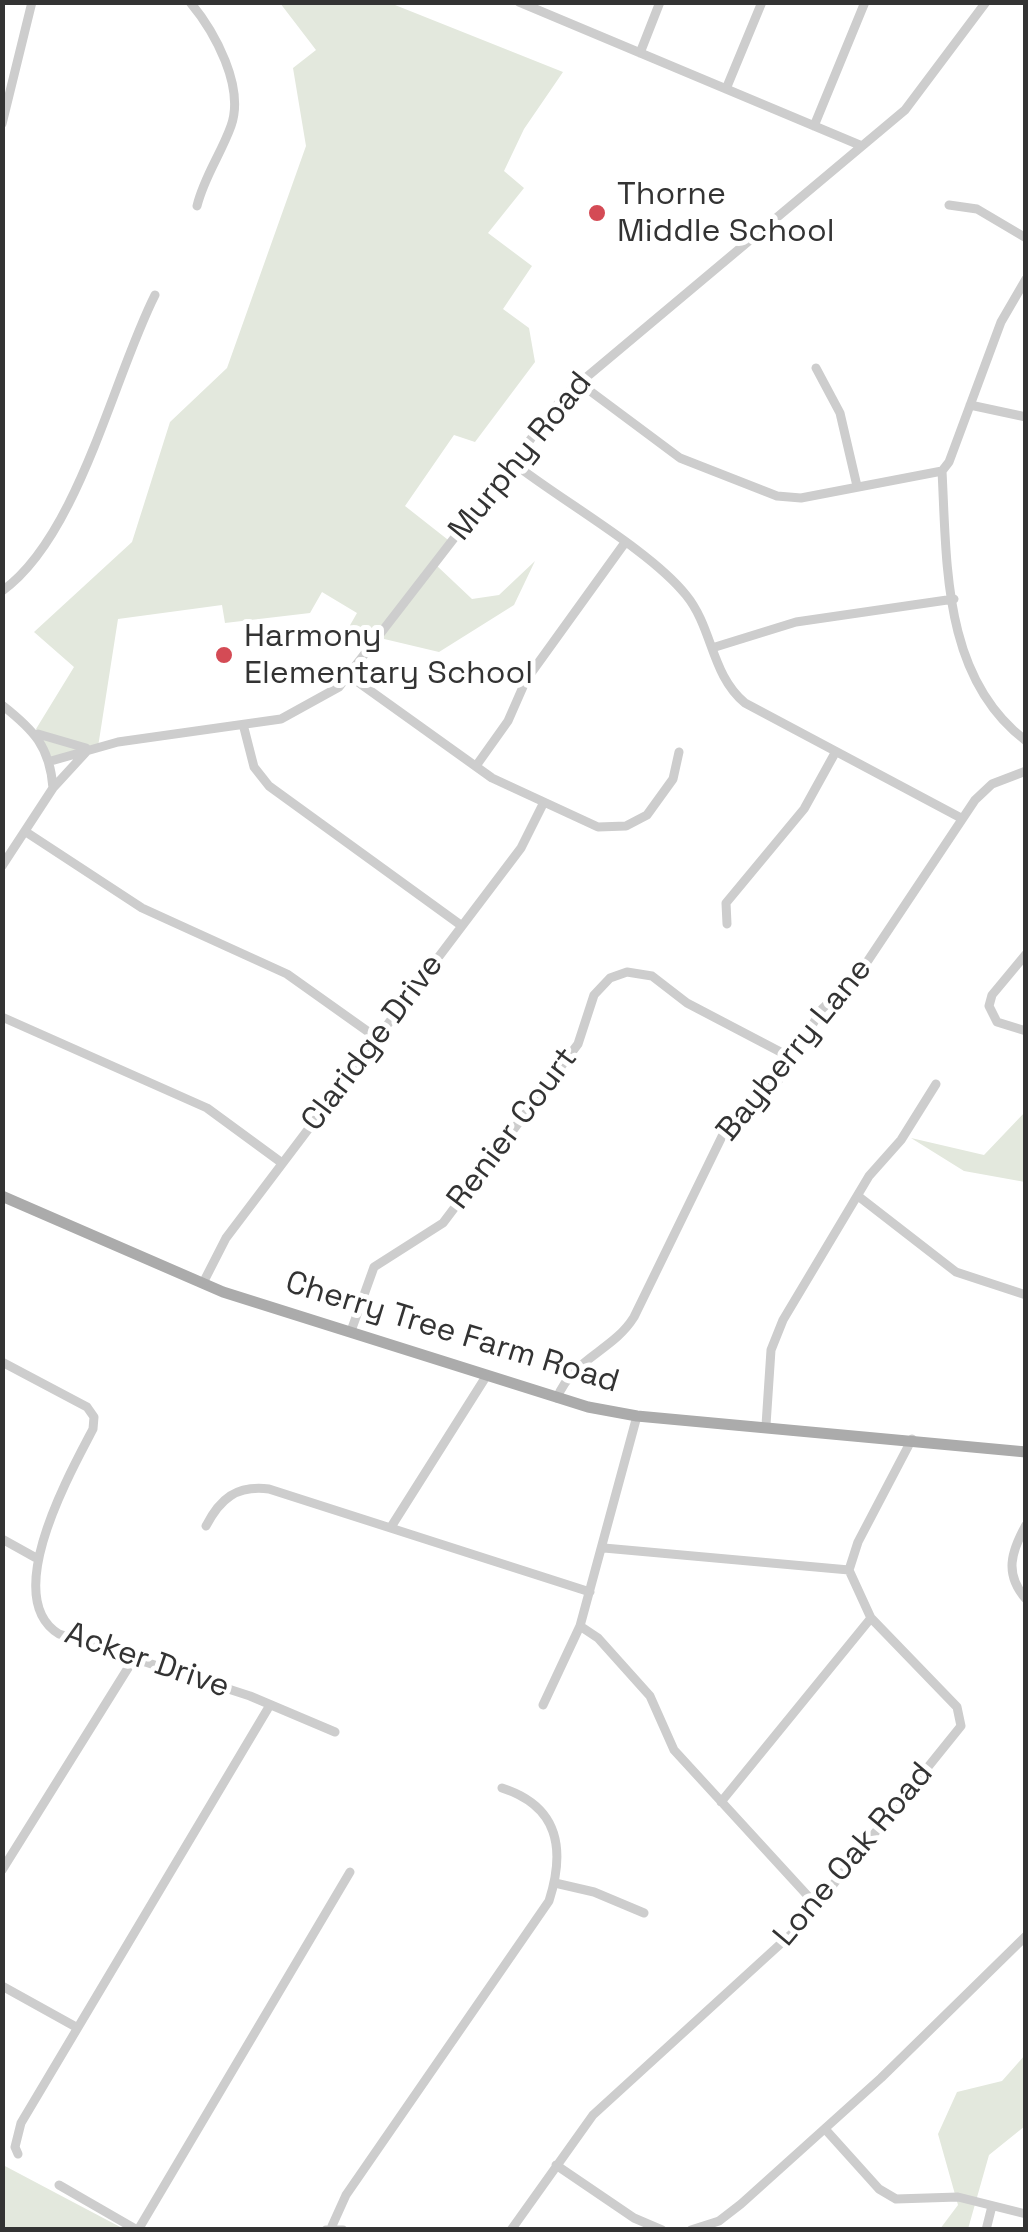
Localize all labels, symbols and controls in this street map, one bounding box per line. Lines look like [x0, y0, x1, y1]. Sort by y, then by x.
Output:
place label: Thorne Middle School [617, 176, 835, 251]
marker: Thorne Middle School [586, 202, 608, 224]
street label: Murphy Road [441, 365, 601, 549]
place label: Harmony Elementary School [244, 618, 533, 693]
marker: Harmony Elementary School [213, 644, 235, 666]
street label: Claridge Drive [294, 947, 452, 1139]
street label: Bayberry Lane [709, 951, 881, 1149]
street label: Renier Court [440, 1041, 586, 1217]
street label: Cherry Tree Farm Road [281, 1264, 623, 1402]
street label: Acker Drive [60, 1615, 234, 1707]
street label: Lone Oak Road [766, 1755, 942, 1955]

